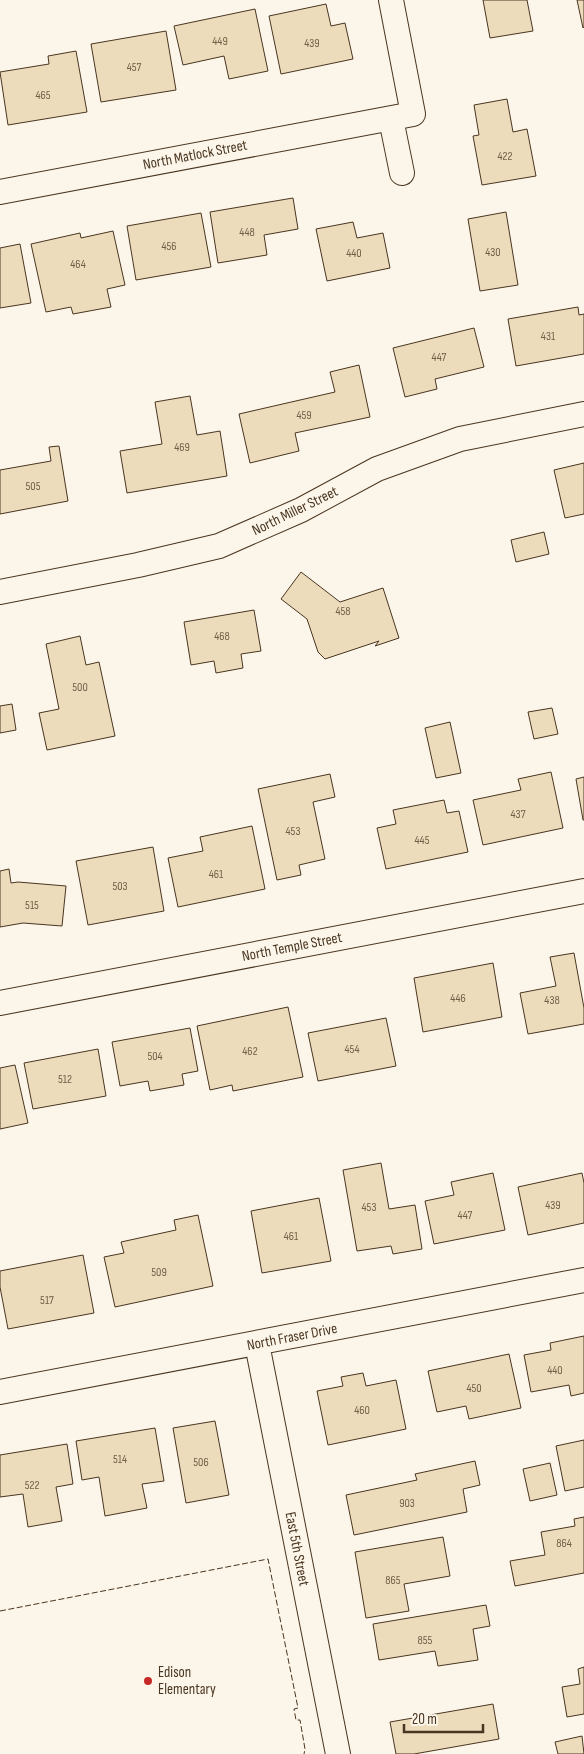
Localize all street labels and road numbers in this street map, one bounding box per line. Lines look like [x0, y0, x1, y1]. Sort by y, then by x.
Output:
street label: North Matlock Street [141, 136, 249, 174]
street label: North Miller Street [249, 482, 342, 540]
street label: North Temple Street [240, 928, 344, 966]
street label: North Fraser Drive [245, 1319, 339, 1355]
street label: East 5th Street [281, 1510, 314, 1588]

